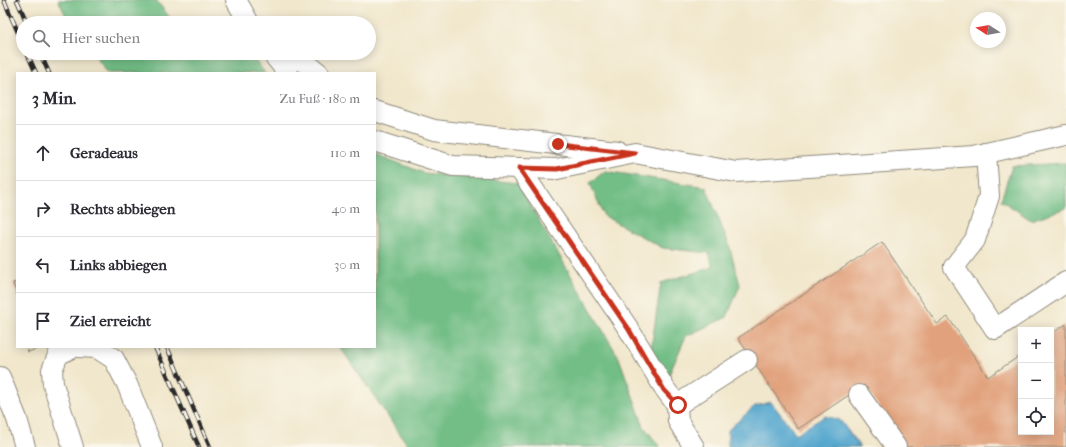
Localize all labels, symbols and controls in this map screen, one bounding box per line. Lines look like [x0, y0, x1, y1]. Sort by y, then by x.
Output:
north arrow [970, 12, 1006, 48]
search box [16, 16, 376, 60]
icon: search [30, 27, 52, 49]
text: Hier suchen [62, 29, 140, 47]
text: 3 Min. [32, 88, 76, 108]
text: Zu Fuß · 180 m [280, 91, 360, 106]
route end [549, 135, 567, 153]
icon: ahead [32, 142, 54, 164]
text: Geradeaus [70, 144, 138, 162]
text: 110 m [330, 145, 360, 160]
icon: right [32, 198, 54, 220]
text: Rechts abbiegen [70, 200, 175, 218]
text: 40 m [332, 201, 360, 216]
icon: left [32, 254, 54, 276]
text: Links abbiegen [70, 256, 167, 274]
text: 30 m [334, 257, 360, 272]
icon: arrive [32, 310, 54, 332]
text: Ziel erreicht [70, 312, 151, 330]
map controls [1018, 327, 1054, 435]
button: + [1018, 327, 1054, 363]
button: − [1018, 363, 1054, 399]
route start [669, 396, 687, 414]
button: locate [1018, 399, 1054, 435]

